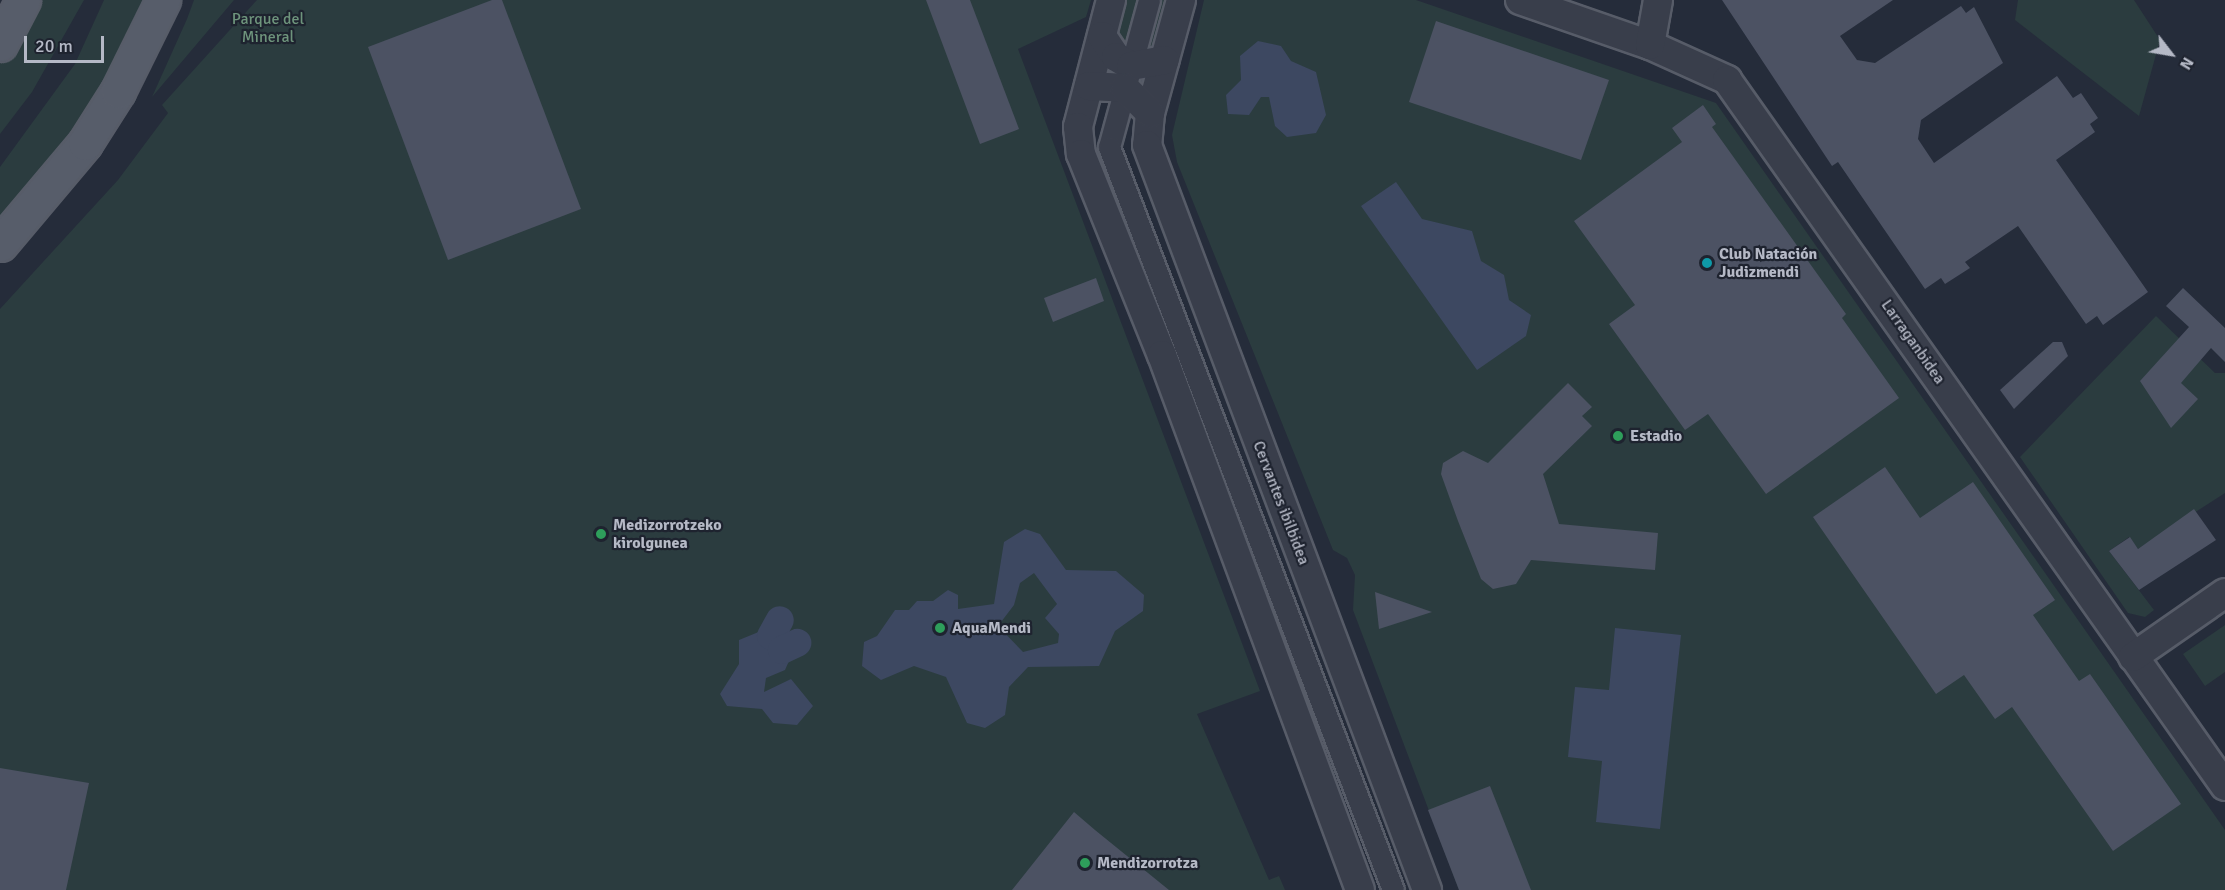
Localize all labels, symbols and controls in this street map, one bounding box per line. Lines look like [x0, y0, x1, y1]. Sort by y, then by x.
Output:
park label: Parque del Mineral [232, 9, 304, 47]
scale bar [27, 24, 106, 62]
north arrow [2141, 24, 2201, 84]
text: 20 m [35, 35, 73, 57]
text: N [2175, 53, 2198, 73]
place label: Club Natación Judizmendi [1719, 244, 1817, 282]
marker: Club Natación Judizmendi [1700, 256, 1714, 270]
street label: Larraganbidea [1877, 296, 1949, 388]
place label: Estadio [1630, 426, 1682, 446]
marker: Estadio [1611, 429, 1625, 443]
street label: Cervantes ibilbidea [1249, 438, 1313, 568]
place label: Medizorrotzeko kirolgunea [613, 515, 722, 553]
marker: Medizorrotzeko kirolgunea [594, 527, 608, 541]
place label: AquaMendi [952, 618, 1031, 638]
marker: AquaMendi [933, 621, 947, 635]
place label: Mendizorrotza [1097, 853, 1198, 873]
marker: Mendizorrotza [1078, 856, 1092, 870]

